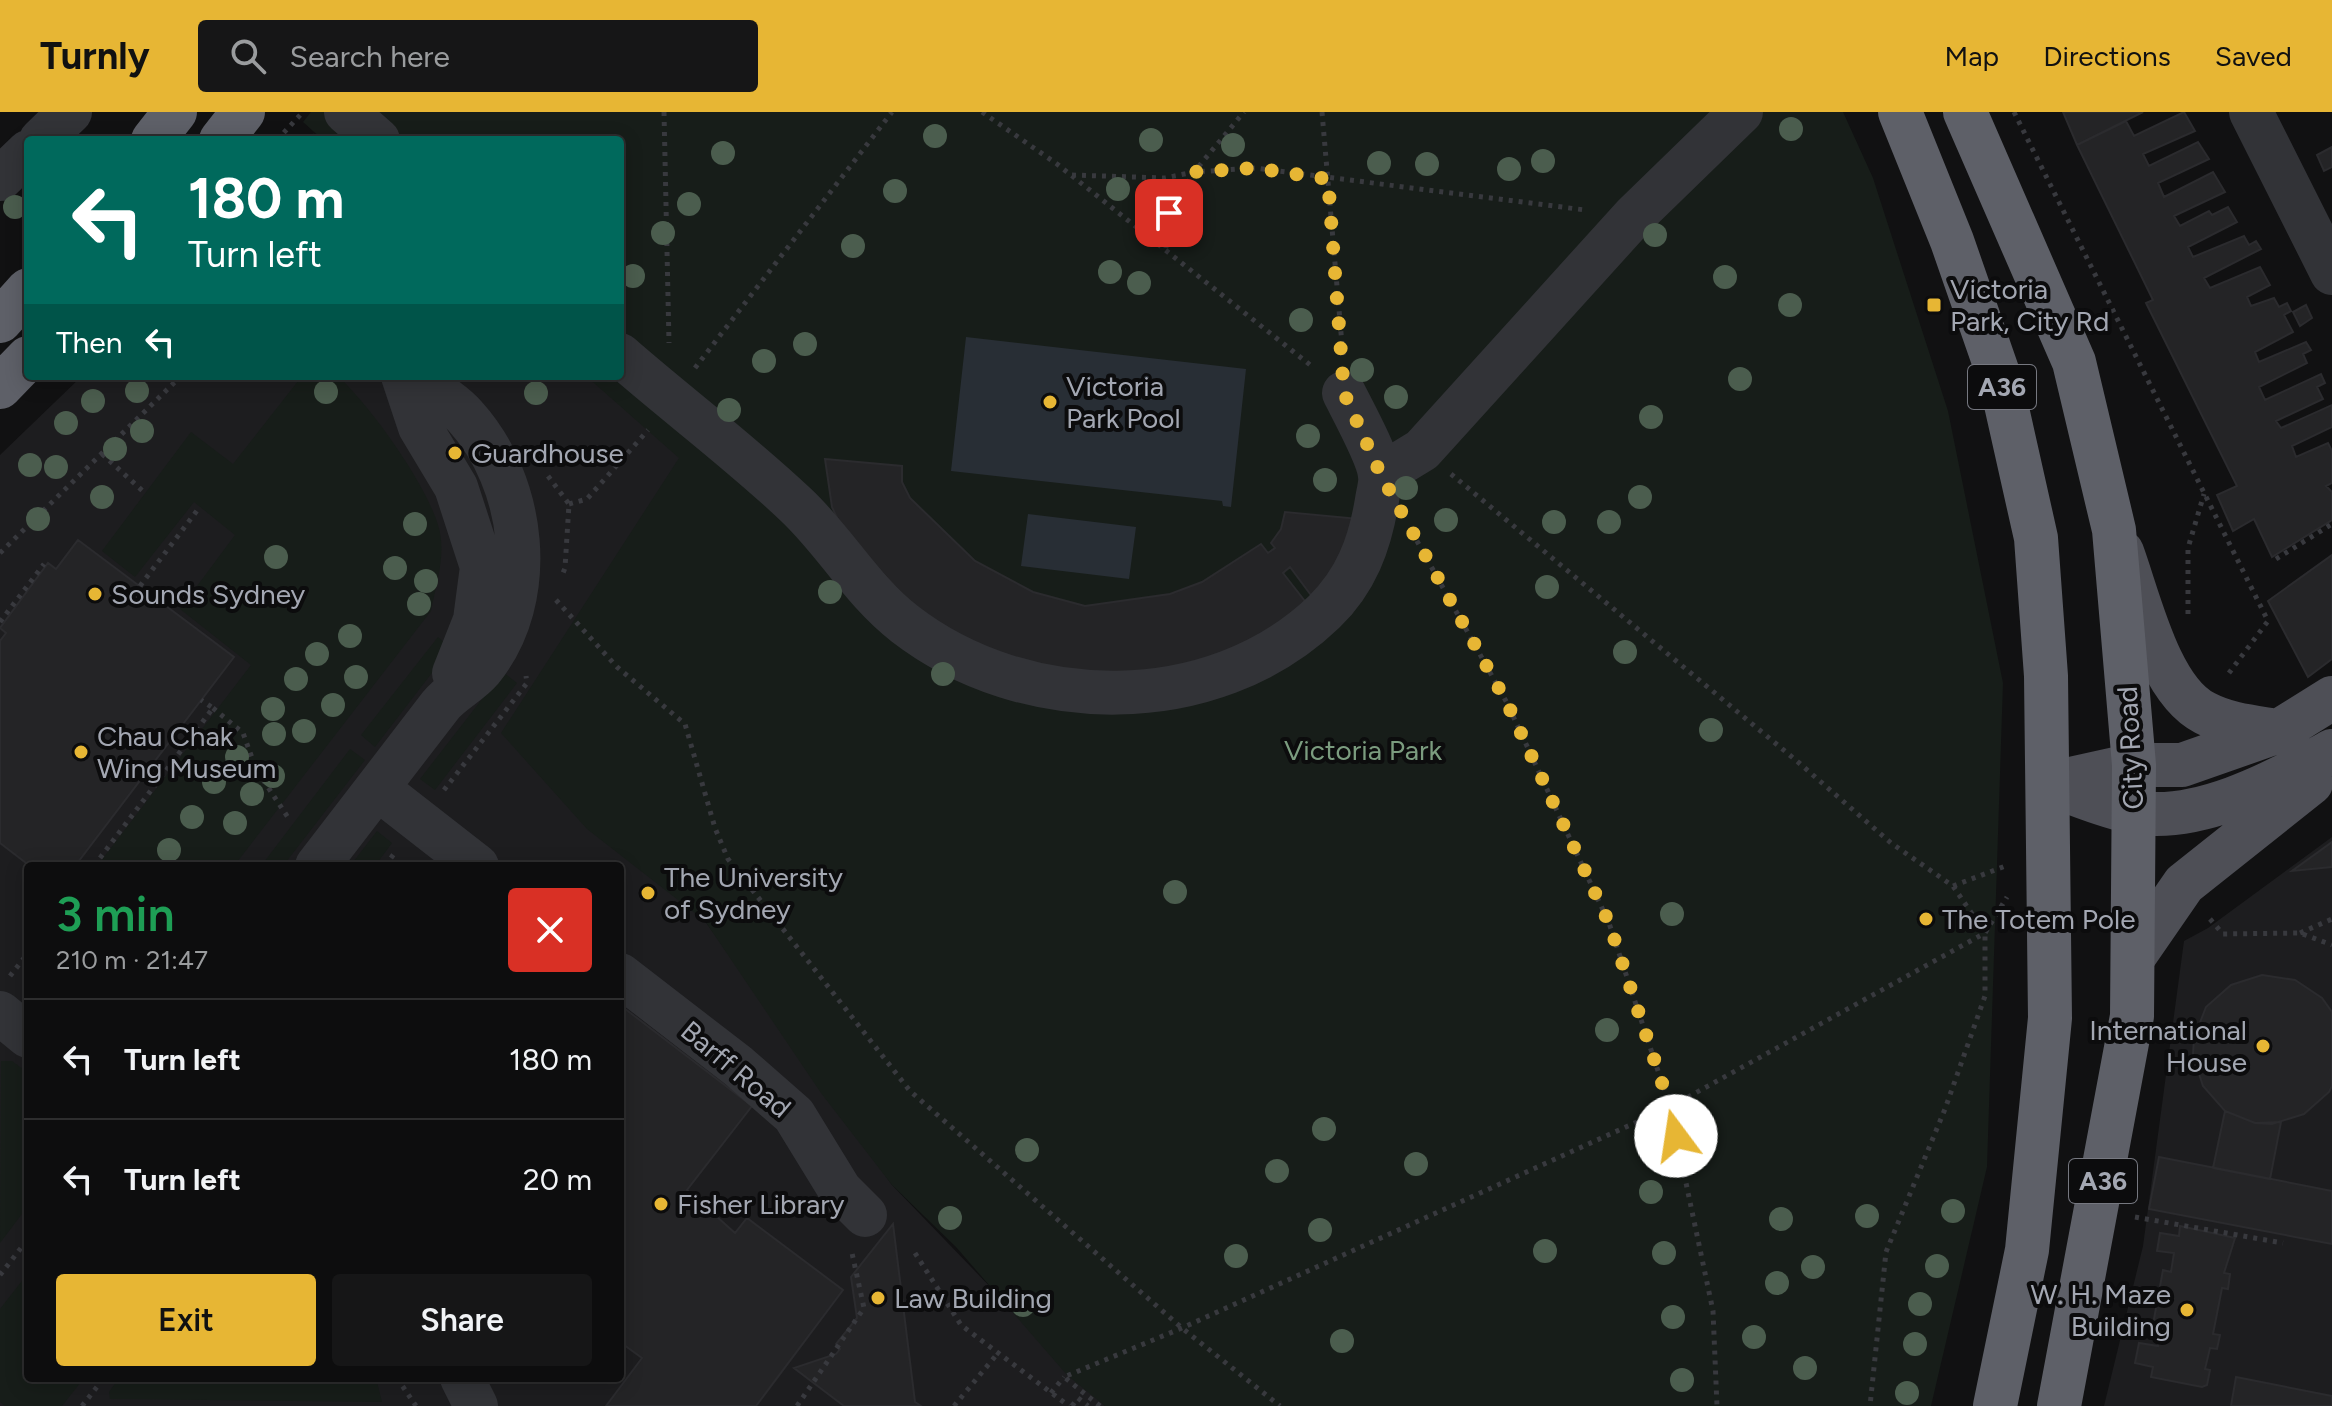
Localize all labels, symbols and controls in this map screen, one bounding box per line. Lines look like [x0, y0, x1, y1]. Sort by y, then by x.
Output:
search box [198, 20, 758, 92]
text: Turnly [40, 33, 150, 79]
icon: search [226, 34, 270, 78]
text: Search here [290, 38, 450, 75]
text: Map [1945, 39, 1999, 73]
text: Directions [2043, 39, 2171, 73]
text: Saved [2215, 39, 2292, 73]
text: 180 m [188, 165, 344, 232]
icon: left [56, 168, 160, 272]
pin [1135, 179, 1203, 247]
icon: arrive [1147, 191, 1191, 235]
text: Turn left [188, 233, 322, 276]
place label: Victoria Park, City Rd [1950, 272, 2109, 338]
marker: Victoria Park, City Rd [1925, 296, 1943, 314]
icon: left [138, 320, 182, 364]
text: Then [56, 324, 122, 361]
road number: A36 [1968, 365, 2036, 409]
place label: Victoria Park Pool [1066, 369, 1181, 435]
marker: Victoria Park Pool [1041, 393, 1059, 411]
place label: Guardhouse [471, 436, 624, 470]
marker: Guardhouse [446, 444, 464, 462]
place label: Sounds Sydney [111, 577, 306, 611]
marker: Sounds Sydney [86, 585, 104, 603]
street label: City Road [2110, 686, 2150, 810]
place label: Chau Chak Wing Museum [97, 719, 276, 785]
park label: Victoria Park [1284, 733, 1443, 767]
marker: Chau Chak Wing Museum [72, 743, 90, 761]
place label: The University of Sydney [664, 860, 843, 926]
marker: The University of Sydney [639, 884, 657, 902]
text: 3 min [56, 885, 175, 943]
button: close [508, 888, 592, 972]
place label: The Totem Pole [1942, 902, 2135, 936]
marker: The Totem Pole [1917, 910, 1935, 928]
text: 210 m · 21:47 [56, 944, 208, 976]
street label: Barff Road [674, 1013, 798, 1125]
place label: International House [2089, 1013, 2247, 1079]
icon: left [56, 1037, 100, 1081]
marker: International House [2254, 1037, 2272, 1055]
text: Turn left [124, 1041, 241, 1078]
text: 180 m [509, 1041, 592, 1078]
position arrow [1634, 1094, 1718, 1178]
icon: left [56, 1157, 100, 1201]
road number: A36 [2069, 1159, 2137, 1203]
text: Turn left [124, 1161, 241, 1198]
text: 20 m [523, 1161, 592, 1198]
place label: Fisher Library [677, 1187, 845, 1221]
marker: Fisher Library [652, 1195, 670, 1213]
button: Exit [56, 1274, 316, 1366]
button: Share [332, 1274, 592, 1366]
place label: W. H. Maze Building [2031, 1277, 2171, 1343]
place label: Law Building [894, 1281, 1052, 1315]
marker: Law Building [869, 1289, 887, 1307]
marker: W. H. Maze Building [2178, 1301, 2196, 1319]

